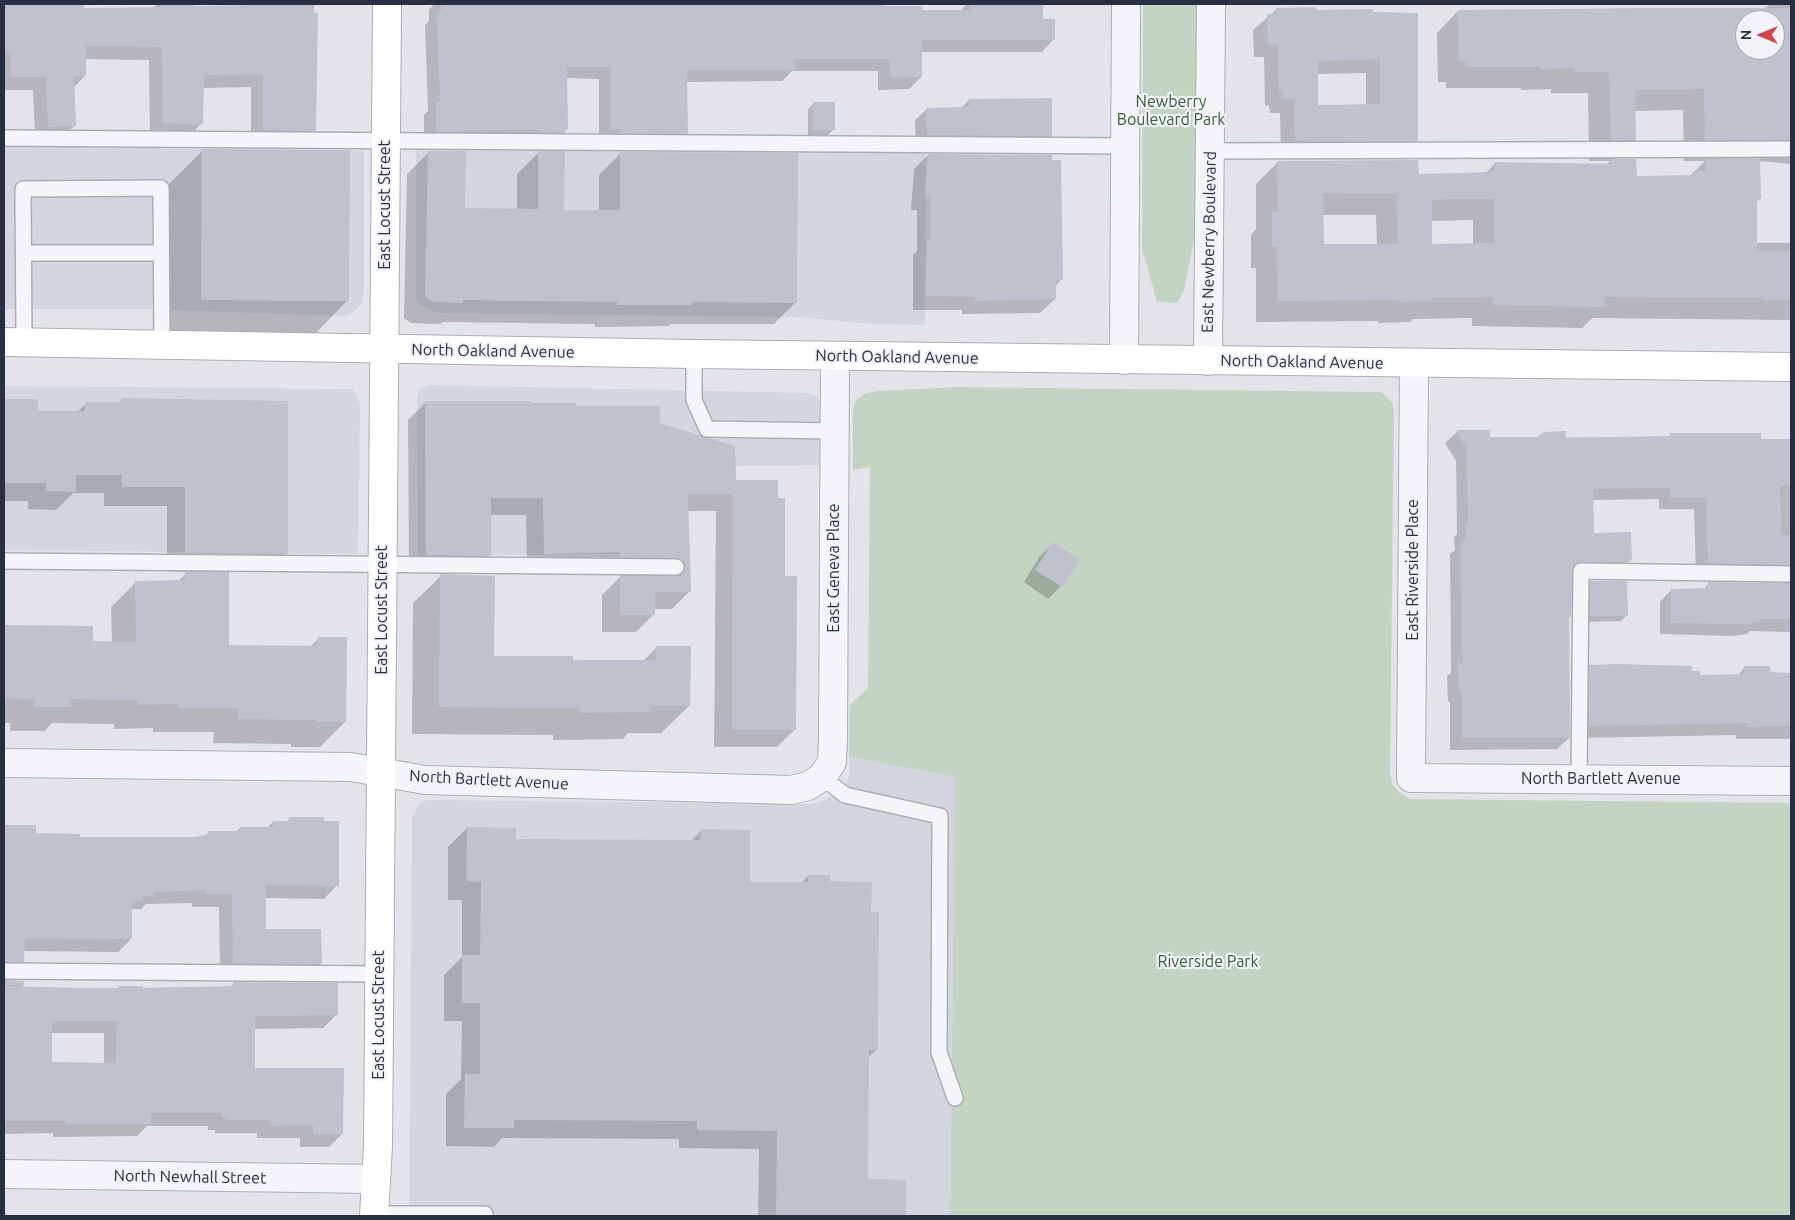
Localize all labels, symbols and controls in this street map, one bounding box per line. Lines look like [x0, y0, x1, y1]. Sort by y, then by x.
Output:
north arrow [1735, 10, 1785, 60]
text: N [1738, 30, 1754, 40]
park label: Newberry Boulevard Park [1117, 92, 1225, 130]
street label: East Locust Street [375, 140, 395, 270]
street label: East Newberry Boulevard [1198, 151, 1220, 333]
street label: North Oakland Avenue [411, 340, 575, 362]
street label: North Oakland Avenue [815, 346, 979, 368]
street label: North Oakland Avenue [1220, 351, 1384, 373]
street label: East Riverside Place [1403, 499, 1423, 641]
street label: East Geneva Place [824, 503, 844, 633]
street label: East Locust Street [372, 545, 392, 675]
street label: North Bartlett Avenue [409, 766, 569, 794]
street label: North Bartlett Avenue [1521, 769, 1681, 789]
street label: East Locust Street [369, 950, 389, 1080]
park label: Riverside Park [1158, 952, 1258, 972]
street label: North Newhall Street [114, 1166, 266, 1188]

